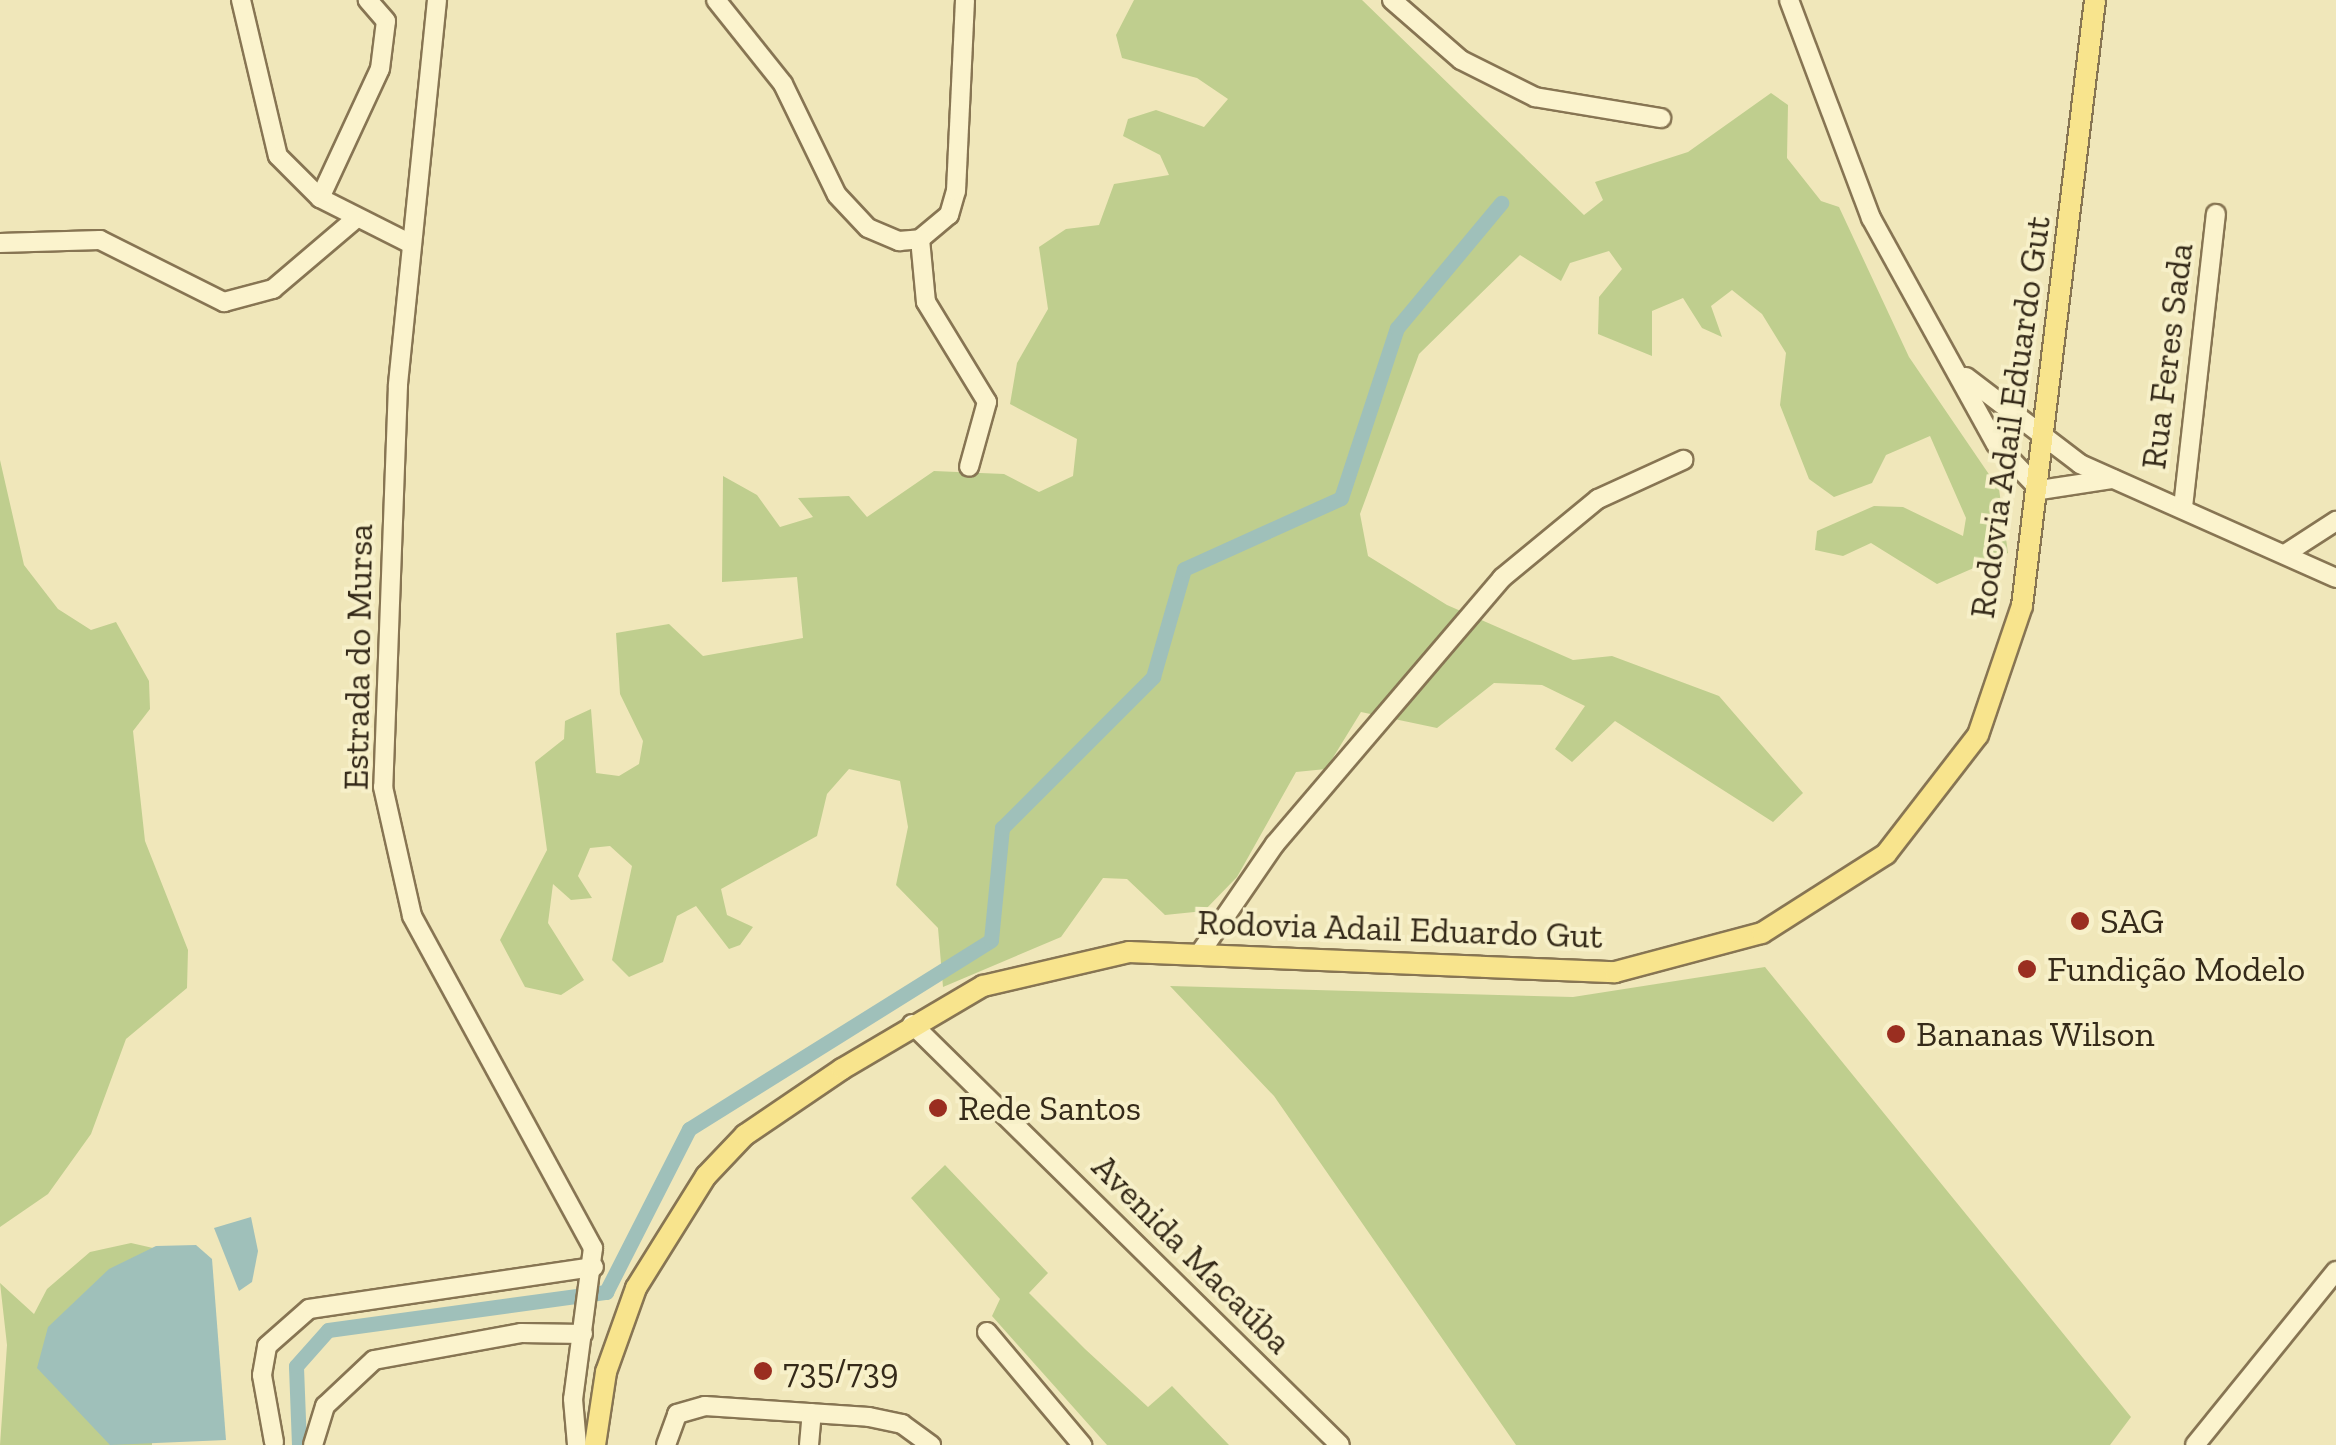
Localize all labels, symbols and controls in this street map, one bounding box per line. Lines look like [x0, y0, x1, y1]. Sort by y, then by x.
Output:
street label: Rodovia Adail Eduardo Gut [1961, 213, 2059, 621]
street label: Rua Feres Sada [2132, 241, 2202, 471]
street label: Estrada do Mursa [335, 523, 381, 791]
place label: SAG [2100, 900, 2164, 942]
street label: Rodovia Adail Eduardo Gut [1196, 901, 1604, 957]
marker: SAG [2069, 910, 2091, 932]
place label: Fundição Modelo [2047, 948, 2305, 990]
marker: Fundição Modelo [2016, 958, 2038, 980]
place label: Bananas Wilson [1916, 1013, 2156, 1055]
marker: Bananas Wilson [1885, 1023, 1907, 1045]
place label: Rede Santos [958, 1087, 1141, 1129]
marker: Rede Santos [927, 1097, 949, 1119]
street label: Avenida Macaúba [1084, 1146, 1300, 1362]
place label: 735/739 [783, 1350, 899, 1392]
marker: 735/739 [752, 1360, 774, 1382]

